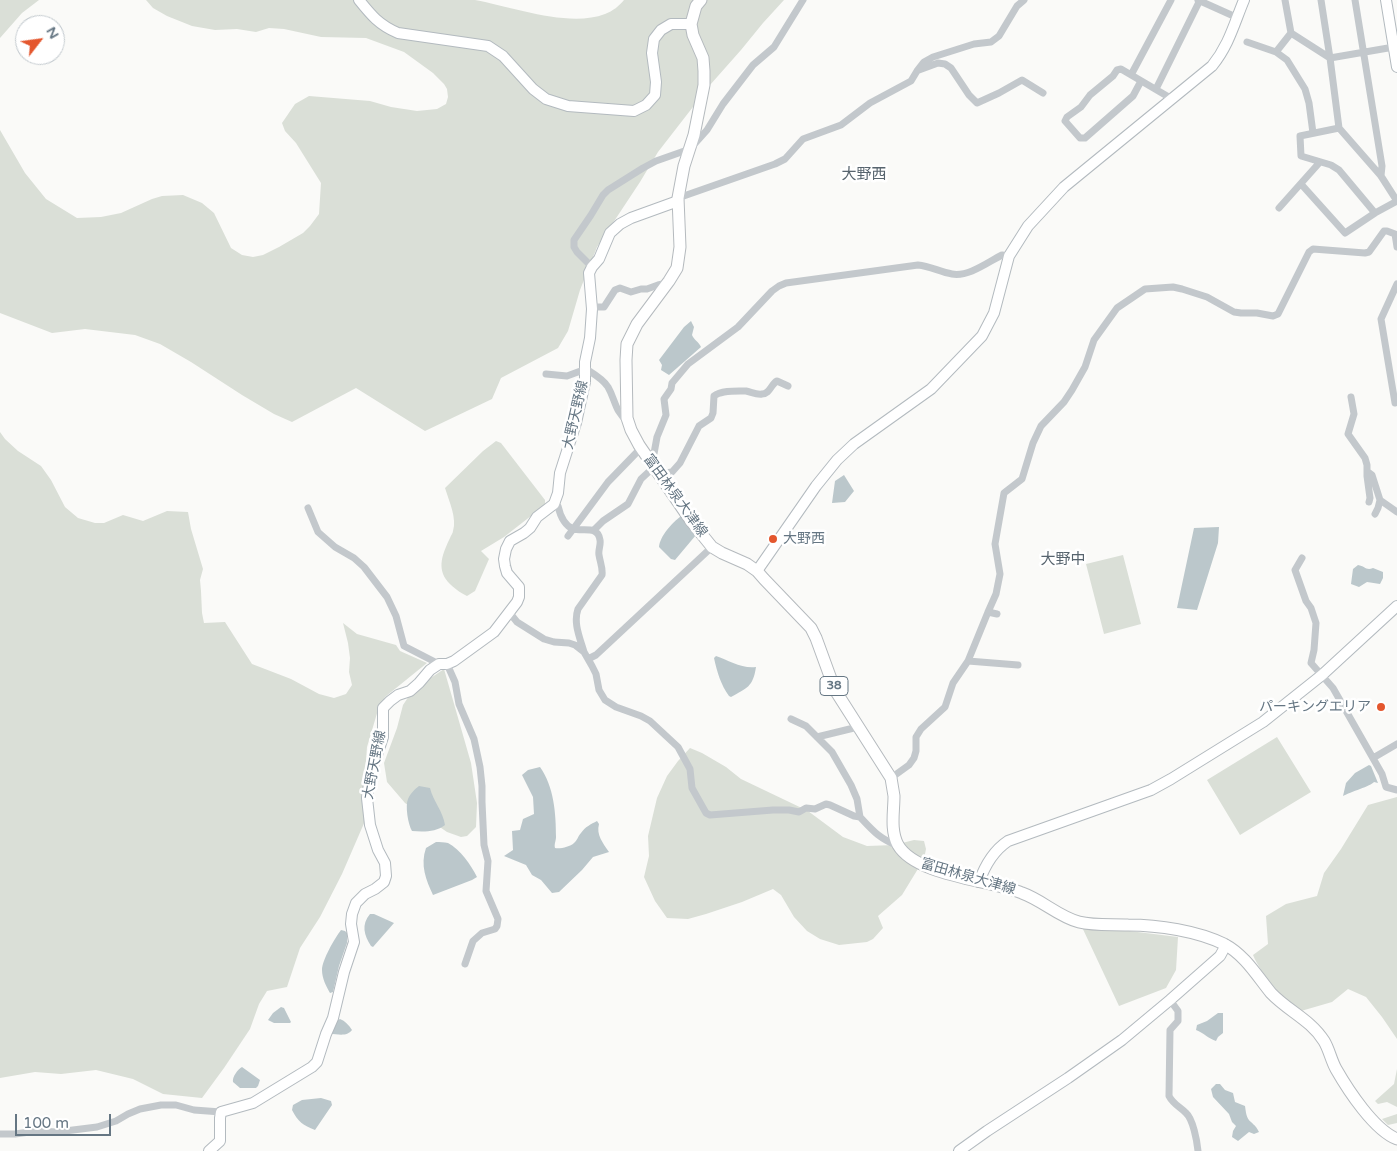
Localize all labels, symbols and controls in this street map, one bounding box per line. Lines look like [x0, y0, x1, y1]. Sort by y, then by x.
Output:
north arrow [15, 15, 65, 65]
text: N [42, 24, 63, 42]
district label: 大野西 [842, 166, 886, 184]
street label: 大野天野線 [560, 379, 592, 451]
street label: 富田林泉大津線 [639, 451, 711, 541]
place label: 大野西 [783, 531, 825, 547]
marker: 大野西 [767, 533, 779, 545]
district label: 大野中 [1041, 551, 1085, 569]
road number: 38 [820, 676, 848, 696]
place label: パーキングエリア [1259, 699, 1371, 715]
marker: パーキングエリア [1375, 701, 1387, 713]
street label: 大野天野線 [360, 729, 390, 801]
street label: 富田林泉大津線 [919, 855, 1017, 899]
scale bar [18, 1104, 114, 1136]
text: 100 m [23, 1114, 69, 1132]

